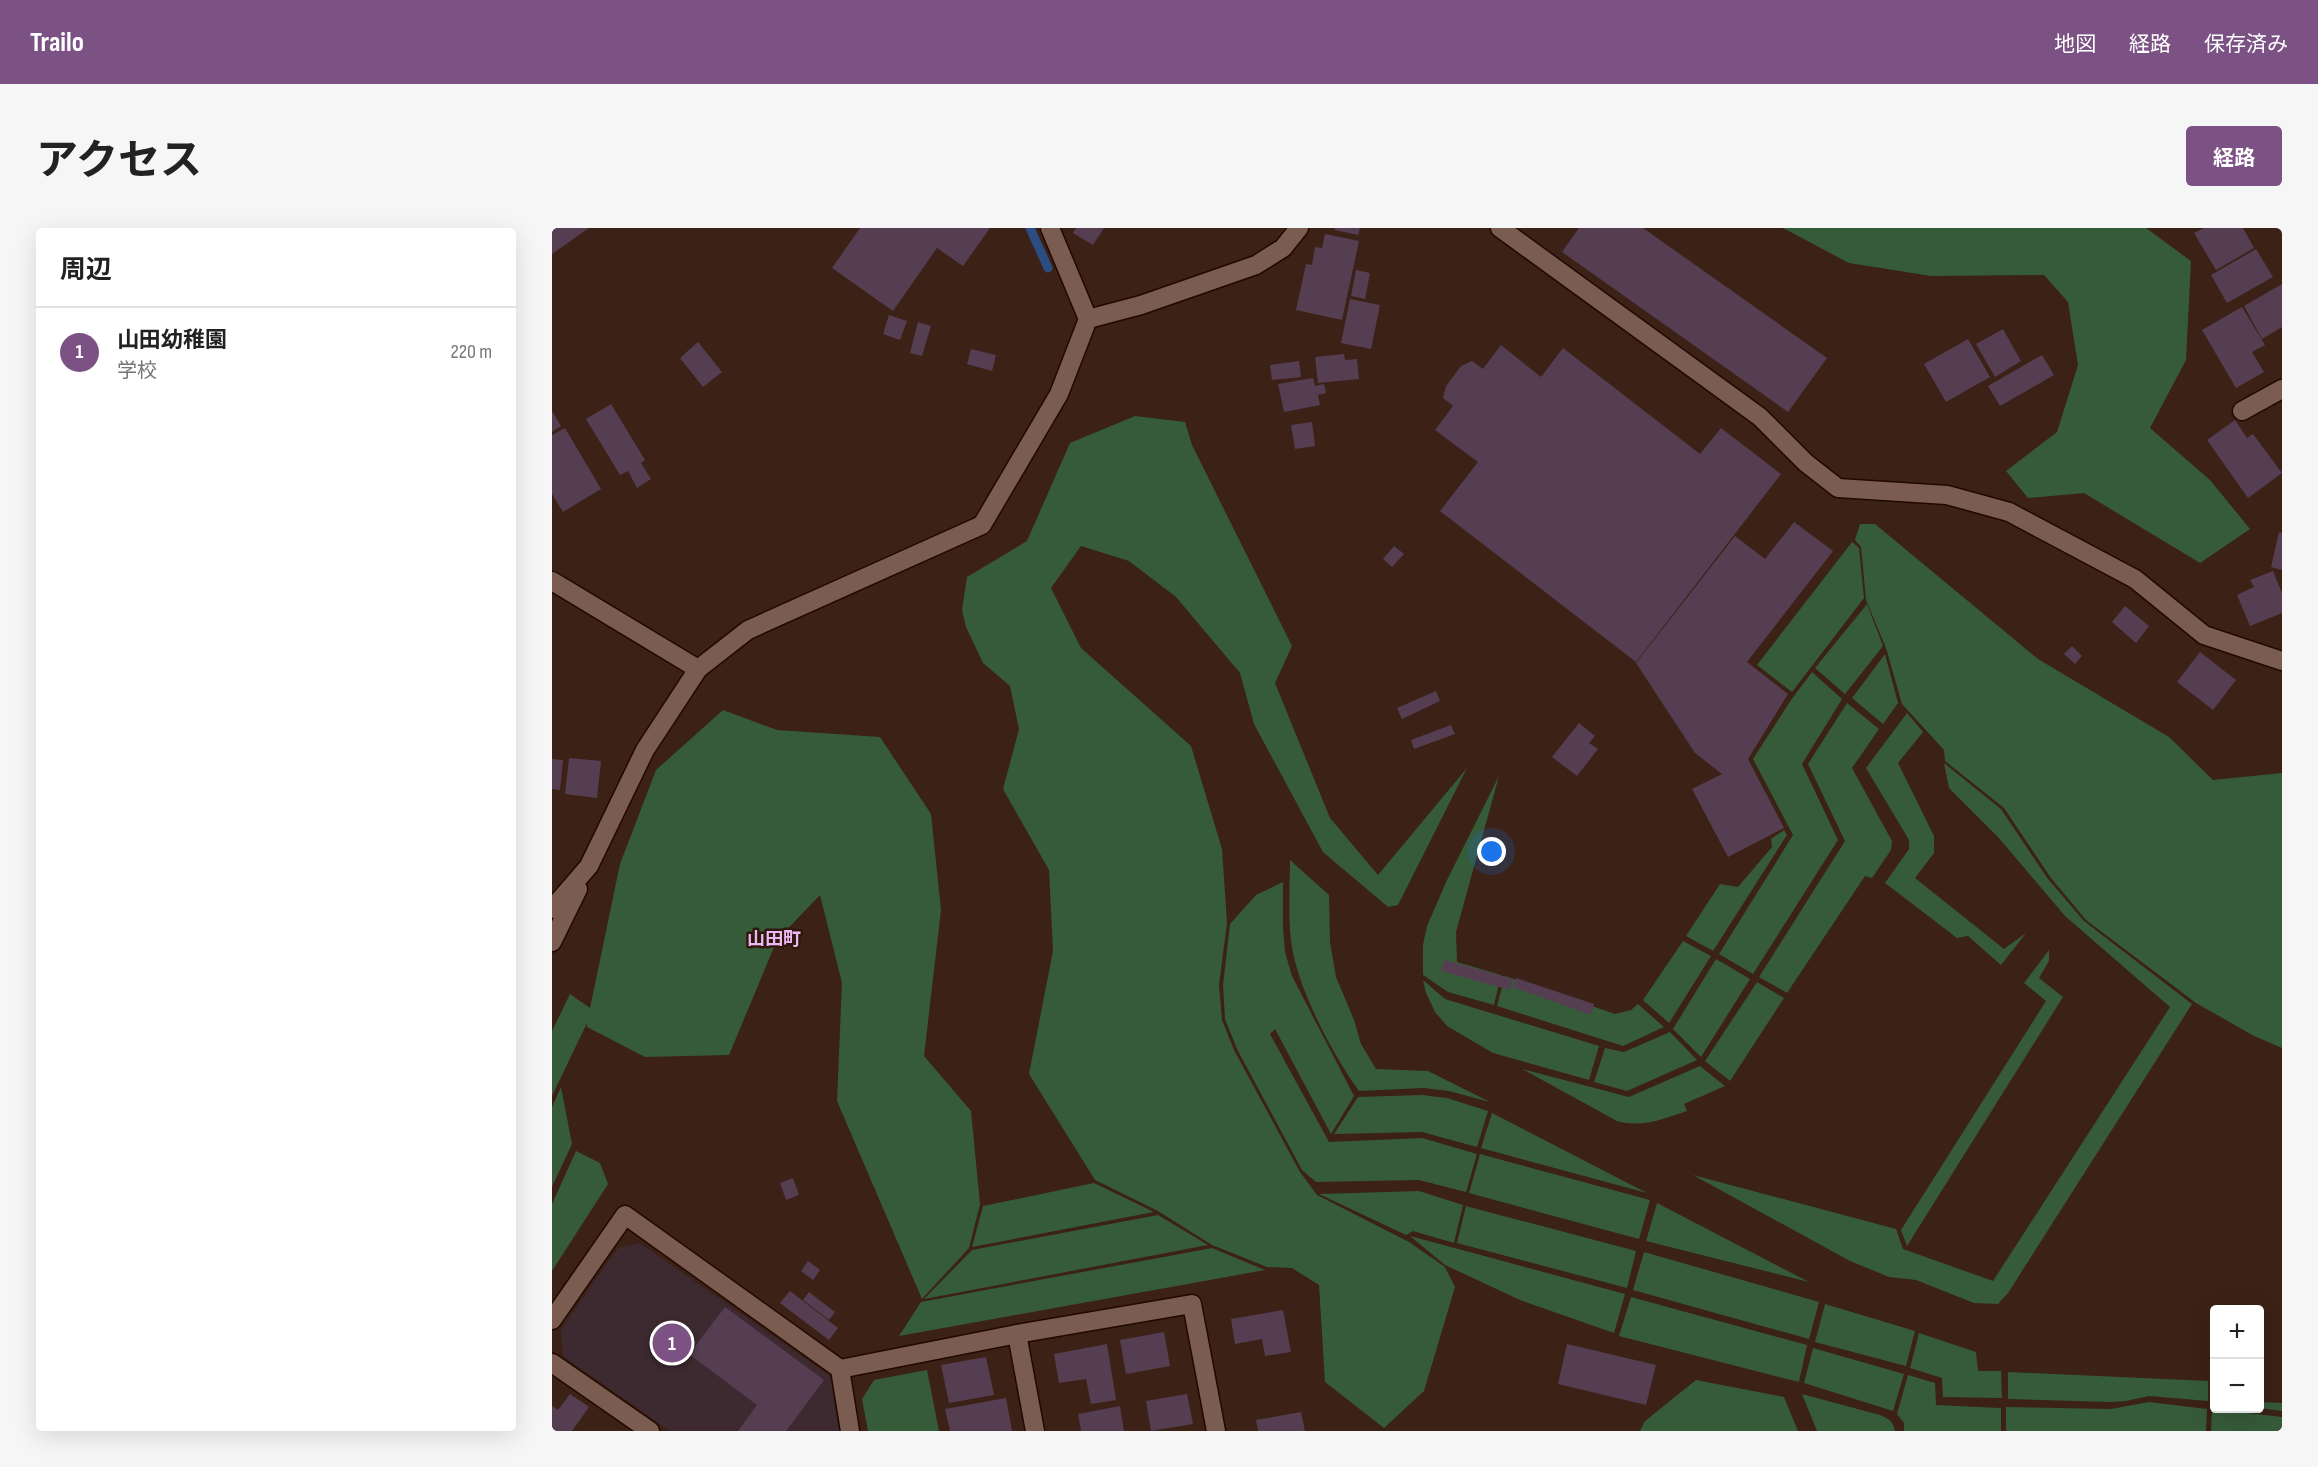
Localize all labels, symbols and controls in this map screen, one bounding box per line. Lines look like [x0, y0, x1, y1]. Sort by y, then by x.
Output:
text: Trailo [30, 26, 84, 59]
text: 地図 [2054, 32, 2096, 57]
text: 経路 [2129, 32, 2171, 57]
text: 保存済み [2204, 32, 2288, 57]
button: 経路 [2186, 126, 2282, 186]
text: アクセス [36, 136, 202, 187]
text: 周辺 [60, 255, 112, 286]
text: 山田幼稚園 [117, 327, 227, 354]
text: 1 [76, 340, 83, 364]
text: 220 m [451, 340, 492, 364]
text: 学校 [117, 359, 157, 383]
your location [1477, 837, 1506, 866]
district label: 山田町 [747, 929, 801, 950]
map controls [2210, 1305, 2264, 1413]
button: + [2210, 1305, 2264, 1359]
pin: 1 [652, 1320, 692, 1366]
button: − [2210, 1359, 2264, 1413]

